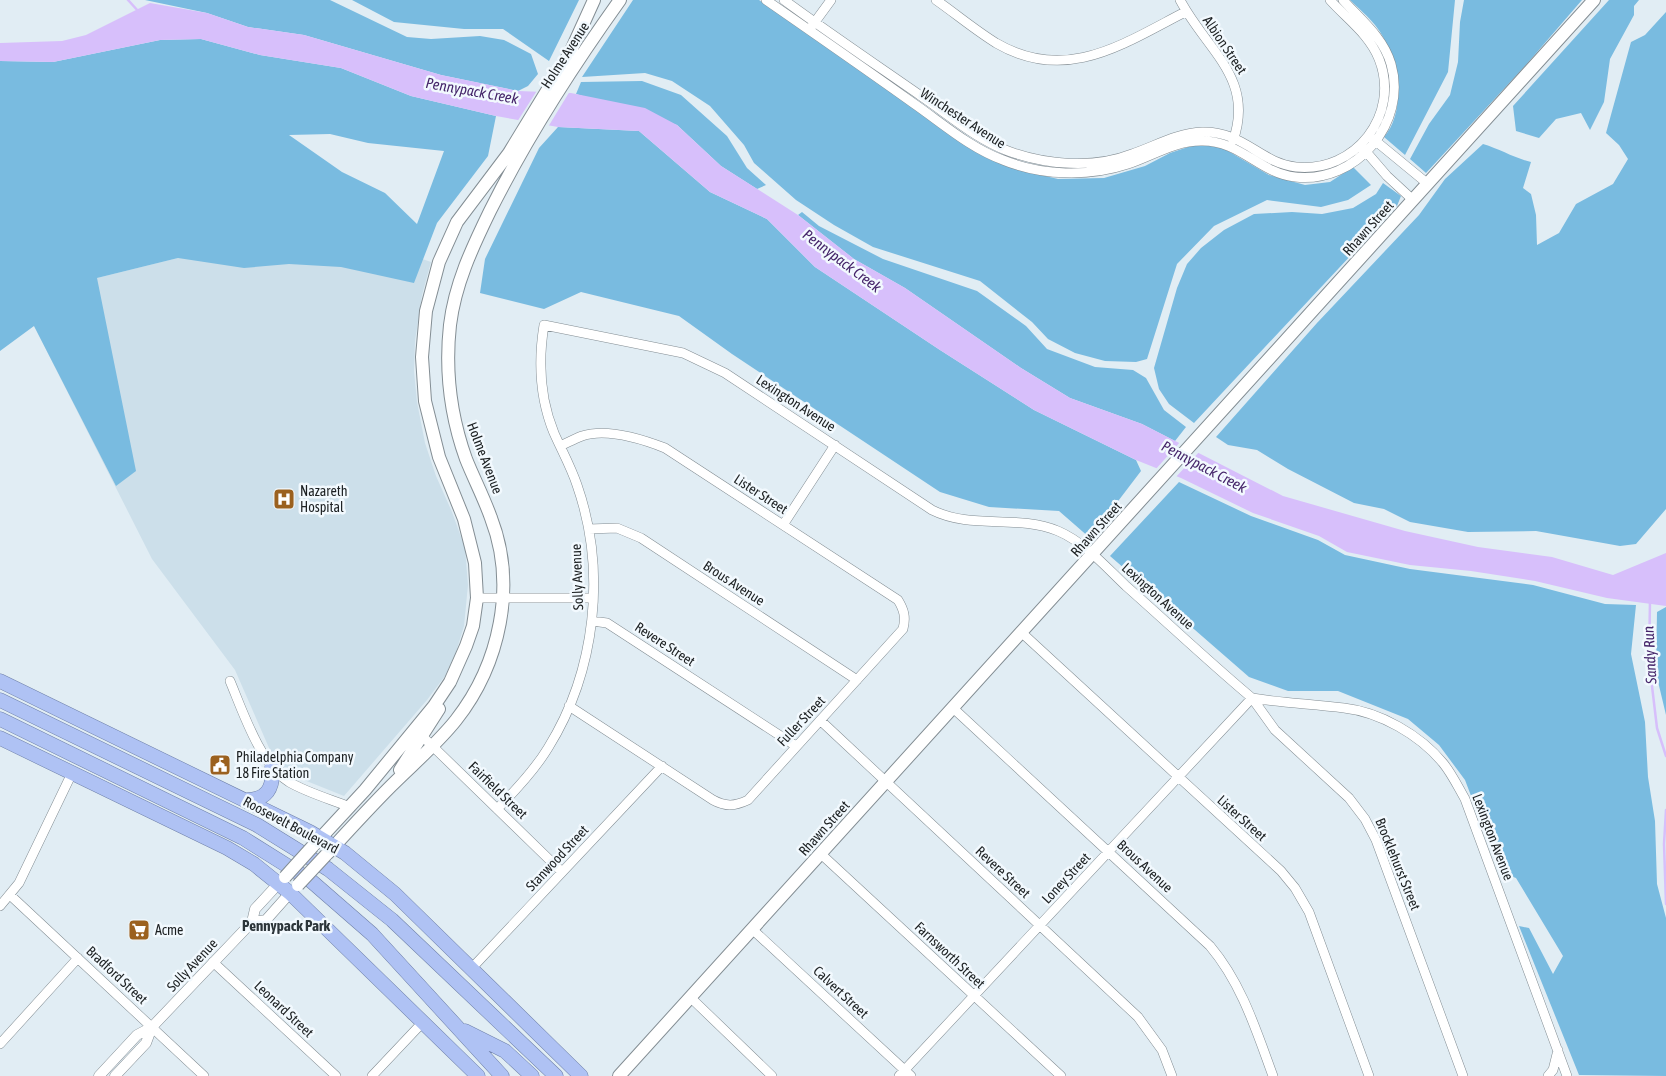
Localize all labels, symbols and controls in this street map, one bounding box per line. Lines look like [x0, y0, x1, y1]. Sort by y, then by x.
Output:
street label: Albion Street [1200, 13, 1250, 77]
street label: Holme Avenue [538, 19, 592, 91]
water label: Pennypack Creek [424, 74, 520, 107]
street label: Winchester Avenue [917, 84, 1009, 152]
street label: Rhawn Street [1339, 197, 1397, 259]
water label: Pennypack Creek [800, 226, 885, 296]
street label: Lexington Avenue [753, 371, 839, 435]
street label: Holme Avenue [464, 420, 506, 496]
water label: Pennypack Creek [1159, 437, 1250, 496]
street label: Lister Street [731, 471, 791, 517]
place label: Nazareth Hospital [300, 483, 348, 515]
hospital icon: Nazareth Hospital [272, 487, 296, 511]
street label: Rhawn Street [1067, 498, 1125, 560]
street label: Solly Avenue [568, 544, 586, 610]
street label: Brous Avenue [700, 557, 768, 609]
street label: Lexington Avenue [1119, 560, 1197, 632]
street label: Revere Street [632, 619, 698, 669]
water label: Sandy Run [1639, 626, 1660, 685]
street label: Fuller Street [774, 693, 828, 749]
place label: Philadelphia Company 18 Fire Station [236, 749, 354, 781]
public building icon: Philadelphia Company 18 Fire Station [208, 753, 232, 777]
street label: Fairfield Street [465, 758, 531, 822]
street label: Lister Street [1214, 792, 1270, 844]
street label: Lexington Avenue [1469, 792, 1517, 882]
street label: Roosevelt Boulevard [241, 793, 341, 857]
street label: Rhawn Street [795, 797, 853, 859]
street label: Brocklehurst Street [1372, 816, 1424, 912]
street label: Stanwood Street [523, 822, 591, 894]
street label: Brous Avenue [1114, 836, 1176, 896]
street label: Revere Street [973, 843, 1033, 901]
street label: Loney Street [1039, 849, 1093, 907]
district label: Pennypack Park [242, 917, 330, 934]
supermarket icon: Acme [127, 918, 151, 942]
street label: Farnsworth Street [912, 918, 988, 992]
place label: Acme [155, 922, 183, 938]
street label: Solly Avenue [164, 935, 220, 995]
street label: Bradford Street [83, 943, 151, 1007]
street label: Calvert Street [810, 963, 872, 1021]
street label: Leonard Street [251, 978, 317, 1040]

